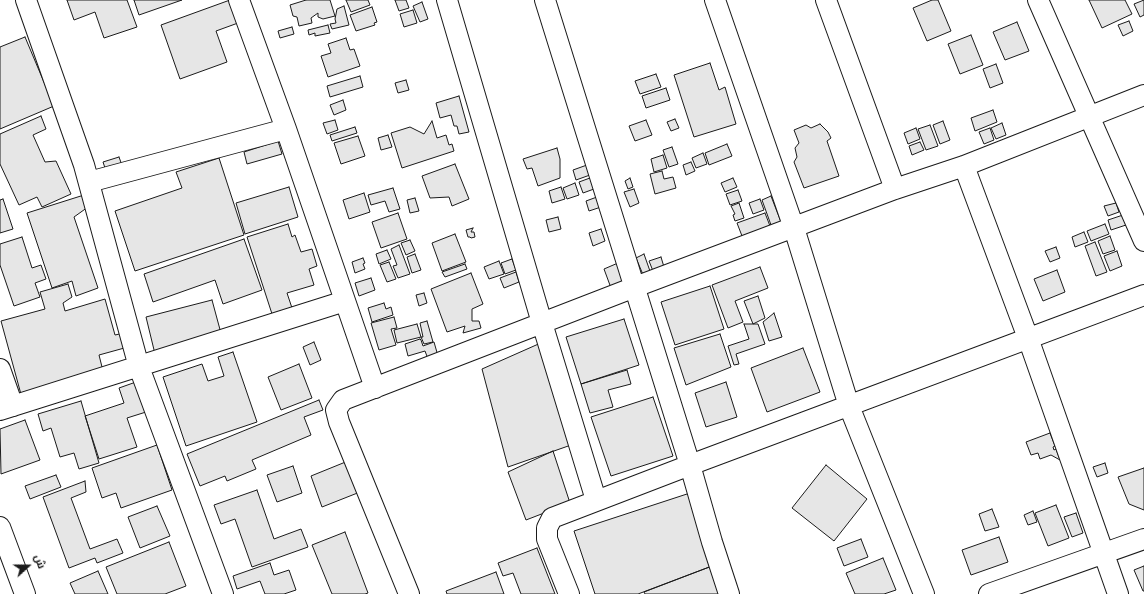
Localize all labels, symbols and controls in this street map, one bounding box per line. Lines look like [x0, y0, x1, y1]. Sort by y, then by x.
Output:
north arrow [8, 546, 48, 586]
text: ش [31, 553, 48, 570]

